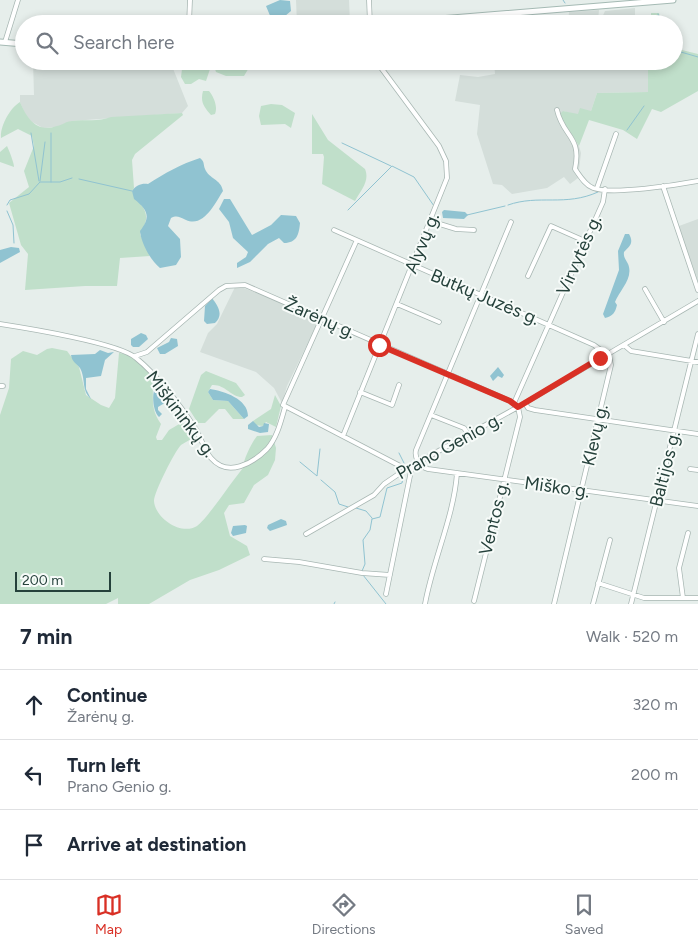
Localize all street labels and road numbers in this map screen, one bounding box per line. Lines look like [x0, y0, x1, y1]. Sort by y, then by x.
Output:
street label: Alyvų g. [400, 209, 444, 277]
street label: Virvytės g. [552, 212, 606, 298]
street label: Butkų Juzės g. [427, 264, 543, 330]
street label: Žarėnų g. [281, 293, 359, 343]
street label: Miškininkų g. [141, 366, 221, 462]
street label: Klevų g. [577, 402, 613, 468]
street label: Prano Genio g. [392, 408, 506, 484]
street label: Baltijos g. [645, 429, 685, 509]
street label: Miško g. [523, 472, 591, 502]
street label: Ventos g. [474, 478, 514, 558]

